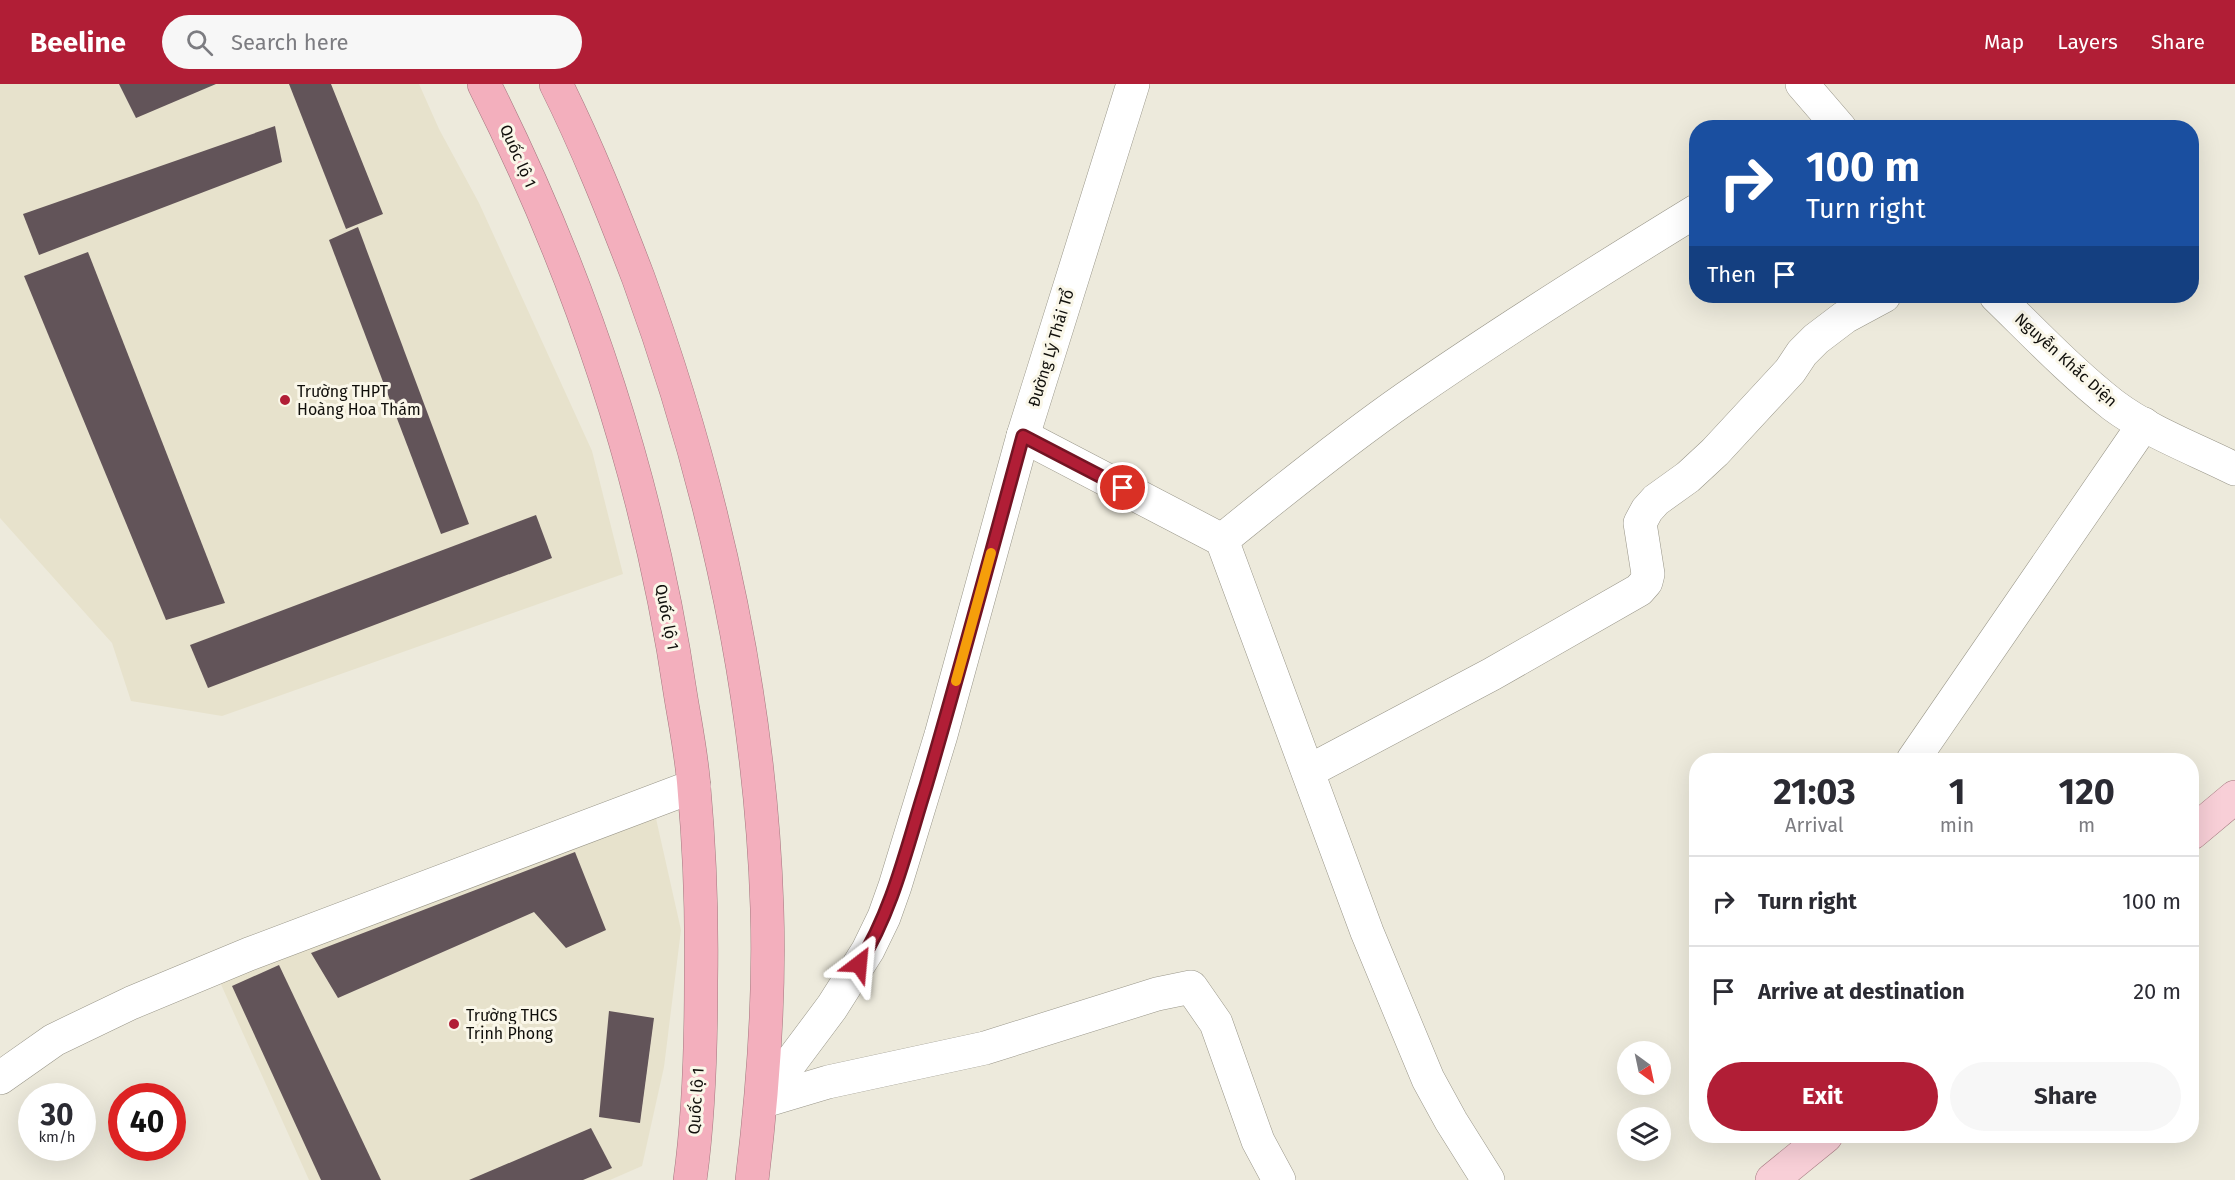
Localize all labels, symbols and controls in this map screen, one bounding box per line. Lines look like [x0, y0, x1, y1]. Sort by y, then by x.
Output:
search box [162, 15, 582, 69]
text: Beeline [30, 26, 126, 59]
icon: search [183, 26, 216, 59]
text: Search here [231, 29, 349, 56]
text: Map [1984, 29, 2024, 55]
text: Layers [2057, 29, 2118, 55]
text: Share [2151, 29, 2205, 55]
street label: Quốc lộ 1 [496, 121, 541, 190]
text: 100 m [1806, 142, 1920, 192]
icon: right [1707, 144, 1785, 222]
text: Turn right [1806, 193, 1926, 225]
icon: arrive [1768, 258, 1801, 291]
text: Then [1707, 261, 1756, 288]
street label: Đường Lý Thái Tổ [1023, 287, 1078, 409]
street label: Nguyễn Khắc Diện [2011, 308, 2122, 411]
place label: Trường THPT Hoàng Hoa Thám [297, 382, 421, 419]
marker: Trường THPT Hoàng Hoa Thám [278, 393, 292, 407]
pin [1097, 462, 1148, 513]
icon: arrive [1106, 471, 1139, 504]
street label: Quốc lộ 1 [651, 582, 684, 652]
text: 21:03 [1773, 770, 1856, 814]
text: 1 [1949, 770, 1965, 814]
text: 120 [2058, 770, 2115, 814]
text: Arrival [1785, 813, 1844, 837]
text: min [1940, 813, 1974, 837]
text: m [2078, 813, 2095, 837]
icon: right [1707, 885, 1740, 918]
text: Turn right [1758, 888, 1857, 915]
text: 100 m [2122, 888, 2181, 915]
position arrow [827, 932, 891, 996]
icon: arrive [1707, 975, 1740, 1008]
text: Arrive at destination [1758, 978, 1965, 1005]
text: 20 m [2133, 978, 2181, 1005]
place label: Trường THCS Trịnh Phong [466, 1006, 558, 1043]
marker: Trường THCS Trịnh Phong [447, 1017, 461, 1031]
north arrow [1617, 1041, 1671, 1095]
map controls [1617, 1041, 1671, 1161]
button: Exit [1707, 1062, 1938, 1131]
button: Share [1950, 1062, 2181, 1131]
street label: Quốc lộ 1 [683, 1067, 708, 1135]
speed limit sign: 40 [108, 1083, 186, 1161]
text: 30 [40, 1097, 74, 1133]
button: layers [1617, 1107, 1671, 1161]
text: km/h [38, 1128, 76, 1146]

